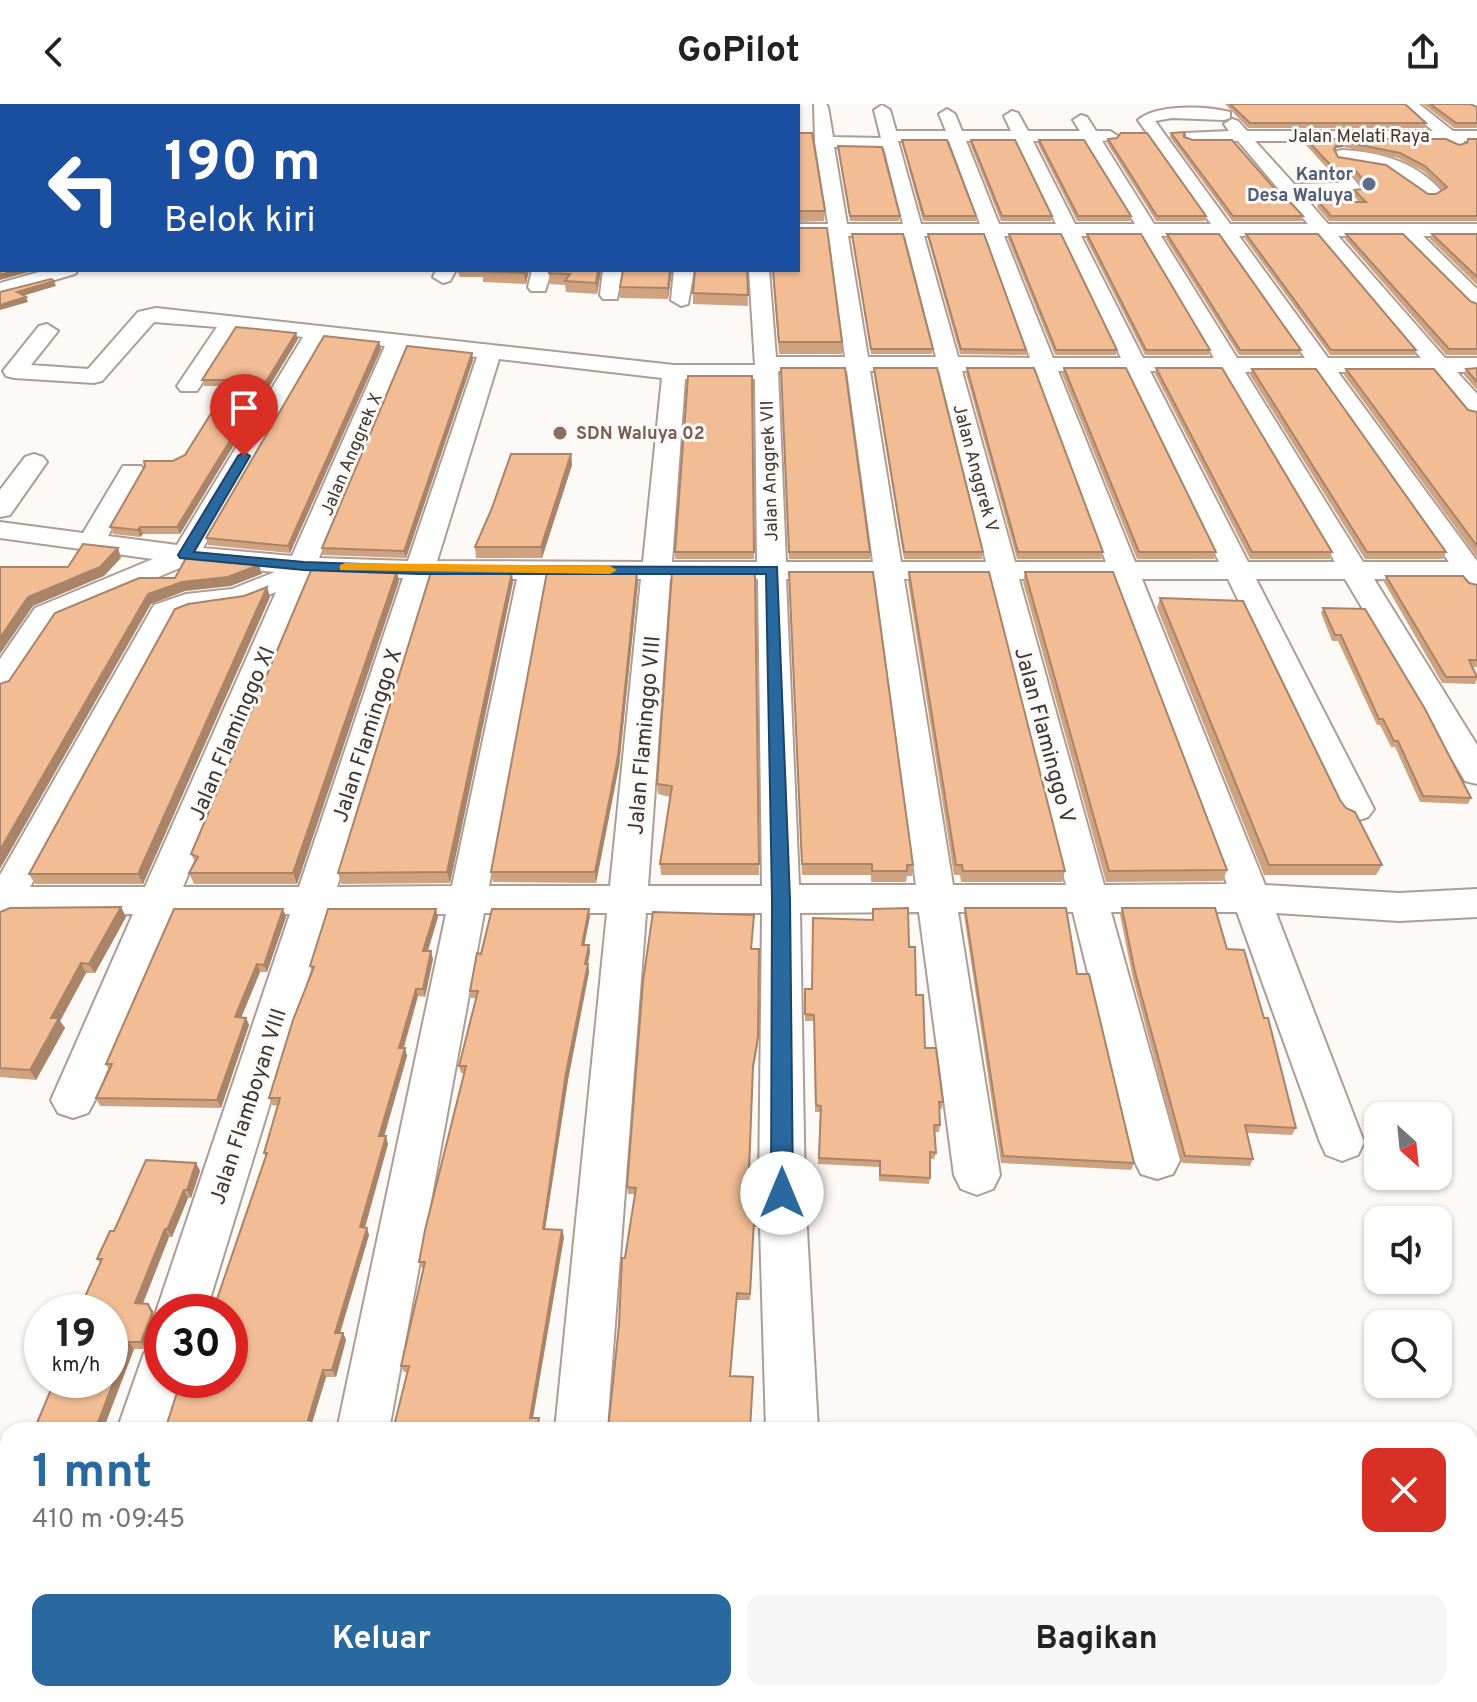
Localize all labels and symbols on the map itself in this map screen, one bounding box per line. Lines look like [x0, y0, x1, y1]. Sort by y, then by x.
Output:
street label: Jalan Melati Raya [1288, 126, 1430, 149]
place label: Kantor Desa Waluya [1247, 164, 1353, 208]
marker: Kantor Desa Waluya [1360, 175, 1378, 193]
pin [210, 374, 278, 456]
street label: Jalan Anggrek X [316, 390, 389, 519]
street label: Jalan Anggrek VII [757, 400, 784, 542]
street label: Jalan Anggrek V [946, 402, 1003, 535]
place label: SDN Waluya 02 [576, 423, 705, 446]
marker: SDN Waluya 02 [551, 424, 569, 442]
street label: Jalan Flaminggo VIII [623, 635, 668, 836]
street label: Jalan Flaminggo XI [184, 643, 282, 825]
street label: Jalan Flaminggo V [1007, 645, 1080, 827]
street label: Jalan Flaminggo X [328, 646, 409, 826]
street label: Jalan Flamboyan VIII [205, 1005, 294, 1208]
north arrow [1364, 1102, 1452, 1190]
position arrow [740, 1151, 824, 1235]
speed limit sign: 30 [144, 1294, 248, 1398]

